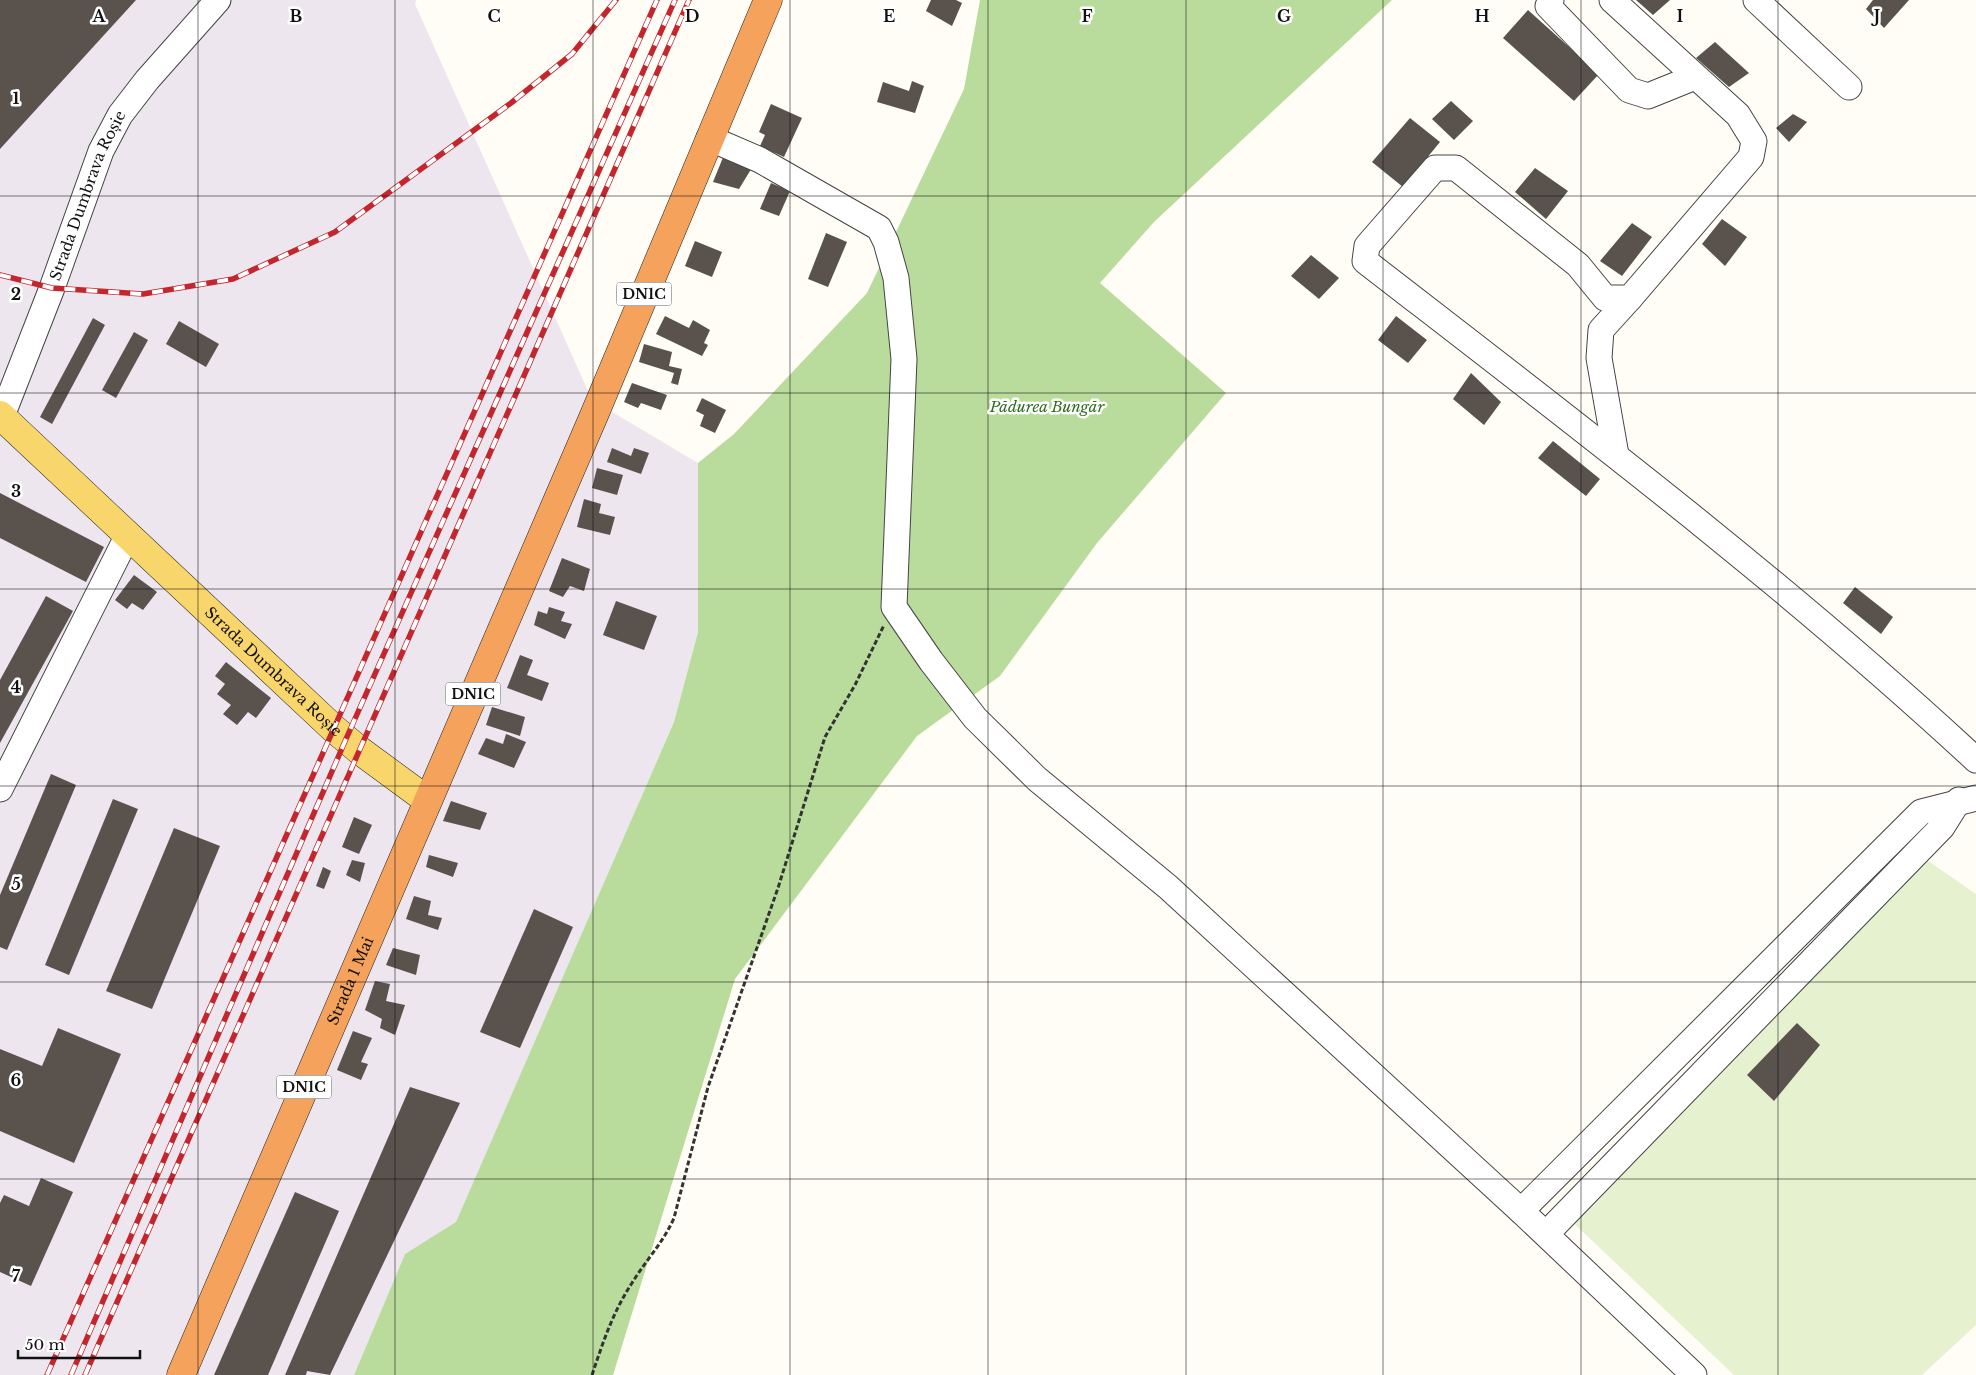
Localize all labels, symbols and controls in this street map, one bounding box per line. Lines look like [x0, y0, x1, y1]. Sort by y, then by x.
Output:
text: A [92, 6, 107, 26]
text: B [290, 6, 303, 26]
text: C [487, 6, 501, 26]
text: D [685, 6, 699, 26]
text: E [883, 6, 895, 26]
text: F [1081, 6, 1093, 26]
text: G [1277, 6, 1291, 26]
text: H [1474, 6, 1490, 26]
text: I [1677, 6, 1684, 26]
text: J [1871, 6, 1880, 26]
text: 1 [13, 88, 20, 108]
street label: Strada Dumbrava Roșie [45, 107, 130, 283]
road number: DN1C [616, 282, 672, 306]
text: 2 [11, 284, 21, 304]
park label: Pădurea Bungăr [989, 397, 1105, 416]
text: 3 [11, 481, 21, 501]
street label: Strada Dumbrava Roșie [201, 602, 346, 740]
text: 4 [11, 677, 21, 697]
road number: DN1C [446, 682, 500, 706]
text: 5 [11, 874, 21, 894]
street label: Strada 1 Mai [323, 934, 377, 1028]
text: 6 [11, 1070, 22, 1090]
road number: DN1C [276, 1076, 332, 1098]
text: 7 [12, 1266, 21, 1286]
scale bar [18, 1328, 140, 1360]
text: 50 m [25, 1335, 65, 1354]

